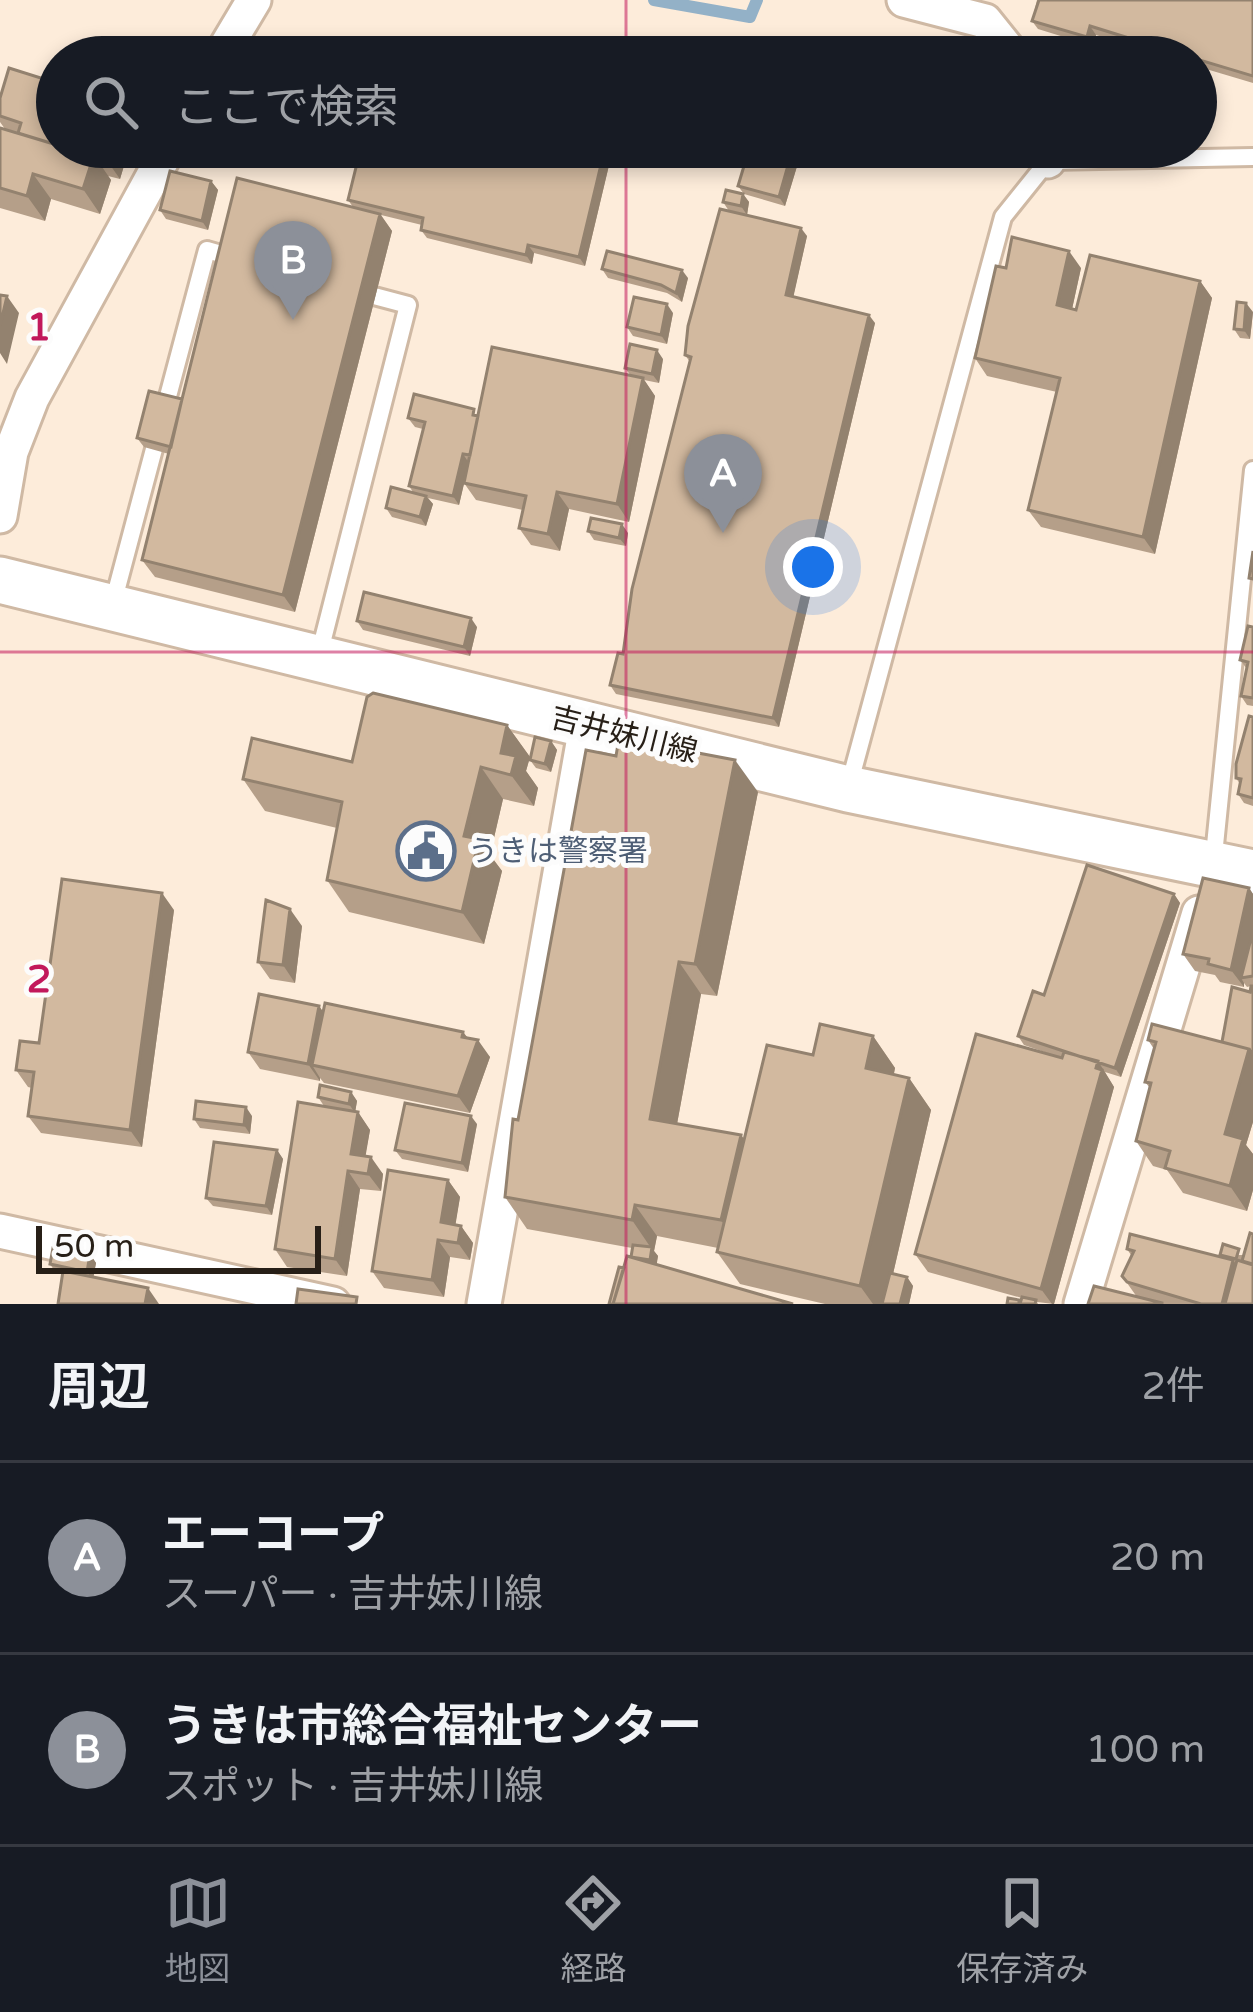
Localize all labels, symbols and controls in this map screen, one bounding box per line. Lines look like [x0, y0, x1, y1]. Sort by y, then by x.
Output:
search box [36, 36, 1217, 168]
icon: search [78, 69, 144, 135]
text: ここで検索 [174, 81, 399, 135]
pin: B [254, 221, 332, 320]
text: 1 [27, 304, 51, 351]
pin: A [684, 434, 762, 533]
your location [783, 537, 843, 597]
street label: 吉井妹川線 [547, 699, 701, 771]
public building icon: うきは警察署 [395, 820, 457, 882]
place label: うきは警察署 [468, 833, 648, 870]
text: 2 [27, 956, 51, 1003]
scale bar [36, 1220, 321, 1273]
text: 50 m [54, 1227, 134, 1266]
text: 周辺 [48, 1357, 150, 1419]
text: 2件 [1142, 1363, 1205, 1410]
text: エーコープ [162, 1508, 384, 1562]
text: A [72, 1534, 102, 1581]
text: 20 m [1110, 1534, 1205, 1581]
text: スーパー · 吉井妹川線 [162, 1571, 543, 1618]
text: うきは市総合福祉センター [162, 1700, 702, 1754]
text: B [73, 1726, 101, 1773]
text: 100 m [1086, 1726, 1205, 1773]
text: スポット · 吉井妹川線 [162, 1763, 543, 1810]
tab: 地図 [165, 1870, 231, 1990]
tab: 経路 [560, 1870, 626, 1990]
tab: 保存済み [956, 1870, 1088, 1990]

